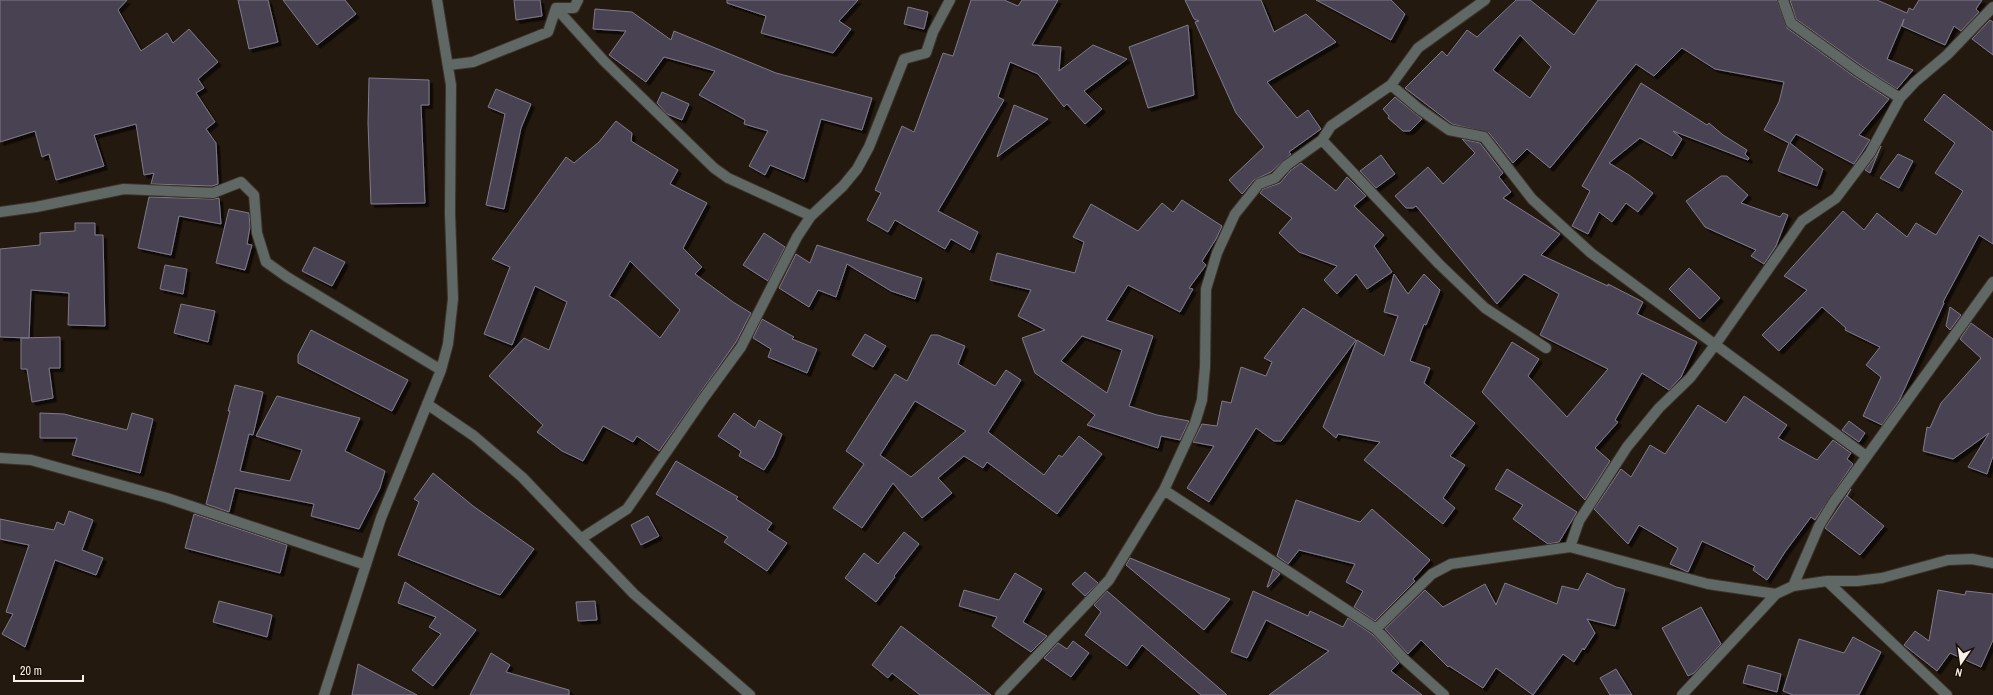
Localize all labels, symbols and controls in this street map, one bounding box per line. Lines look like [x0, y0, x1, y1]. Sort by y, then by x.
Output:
north arrow [1941, 643, 1981, 683]
scale bar [14, 657, 83, 683]
text: 20 m [20, 663, 42, 679]
text: N [1954, 665, 1963, 680]

